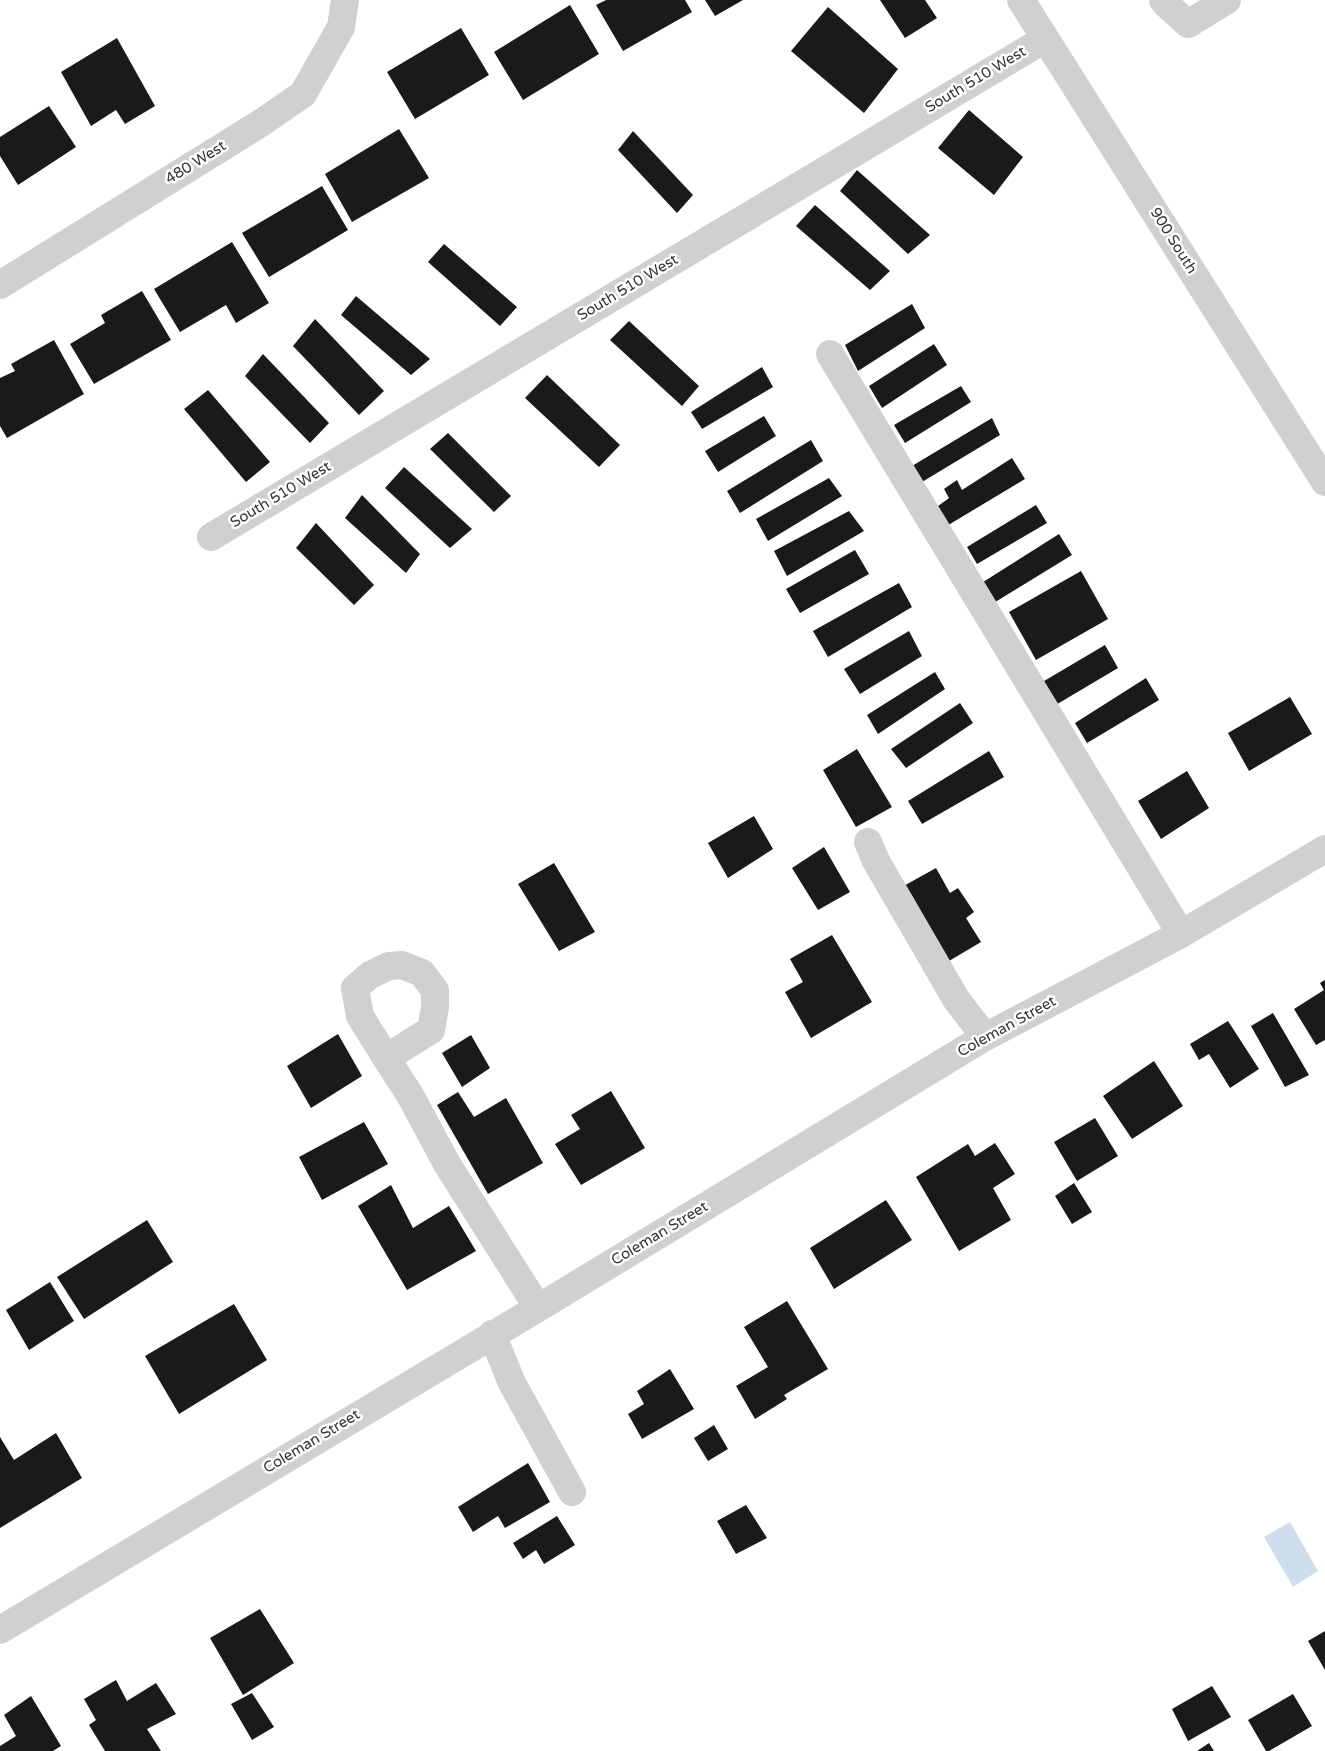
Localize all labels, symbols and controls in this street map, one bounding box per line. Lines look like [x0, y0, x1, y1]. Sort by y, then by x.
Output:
street label: South 510 West [922, 43, 1030, 117]
street label: 480 West [162, 137, 230, 189]
street label: 900 South [1146, 205, 1200, 277]
street label: South 510 West [574, 251, 682, 325]
street label: South 510 West [227, 458, 335, 532]
street label: Coleman Street [955, 993, 1059, 1061]
street label: Coleman Street [608, 1198, 712, 1270]
street label: Coleman Street [260, 1406, 364, 1478]

